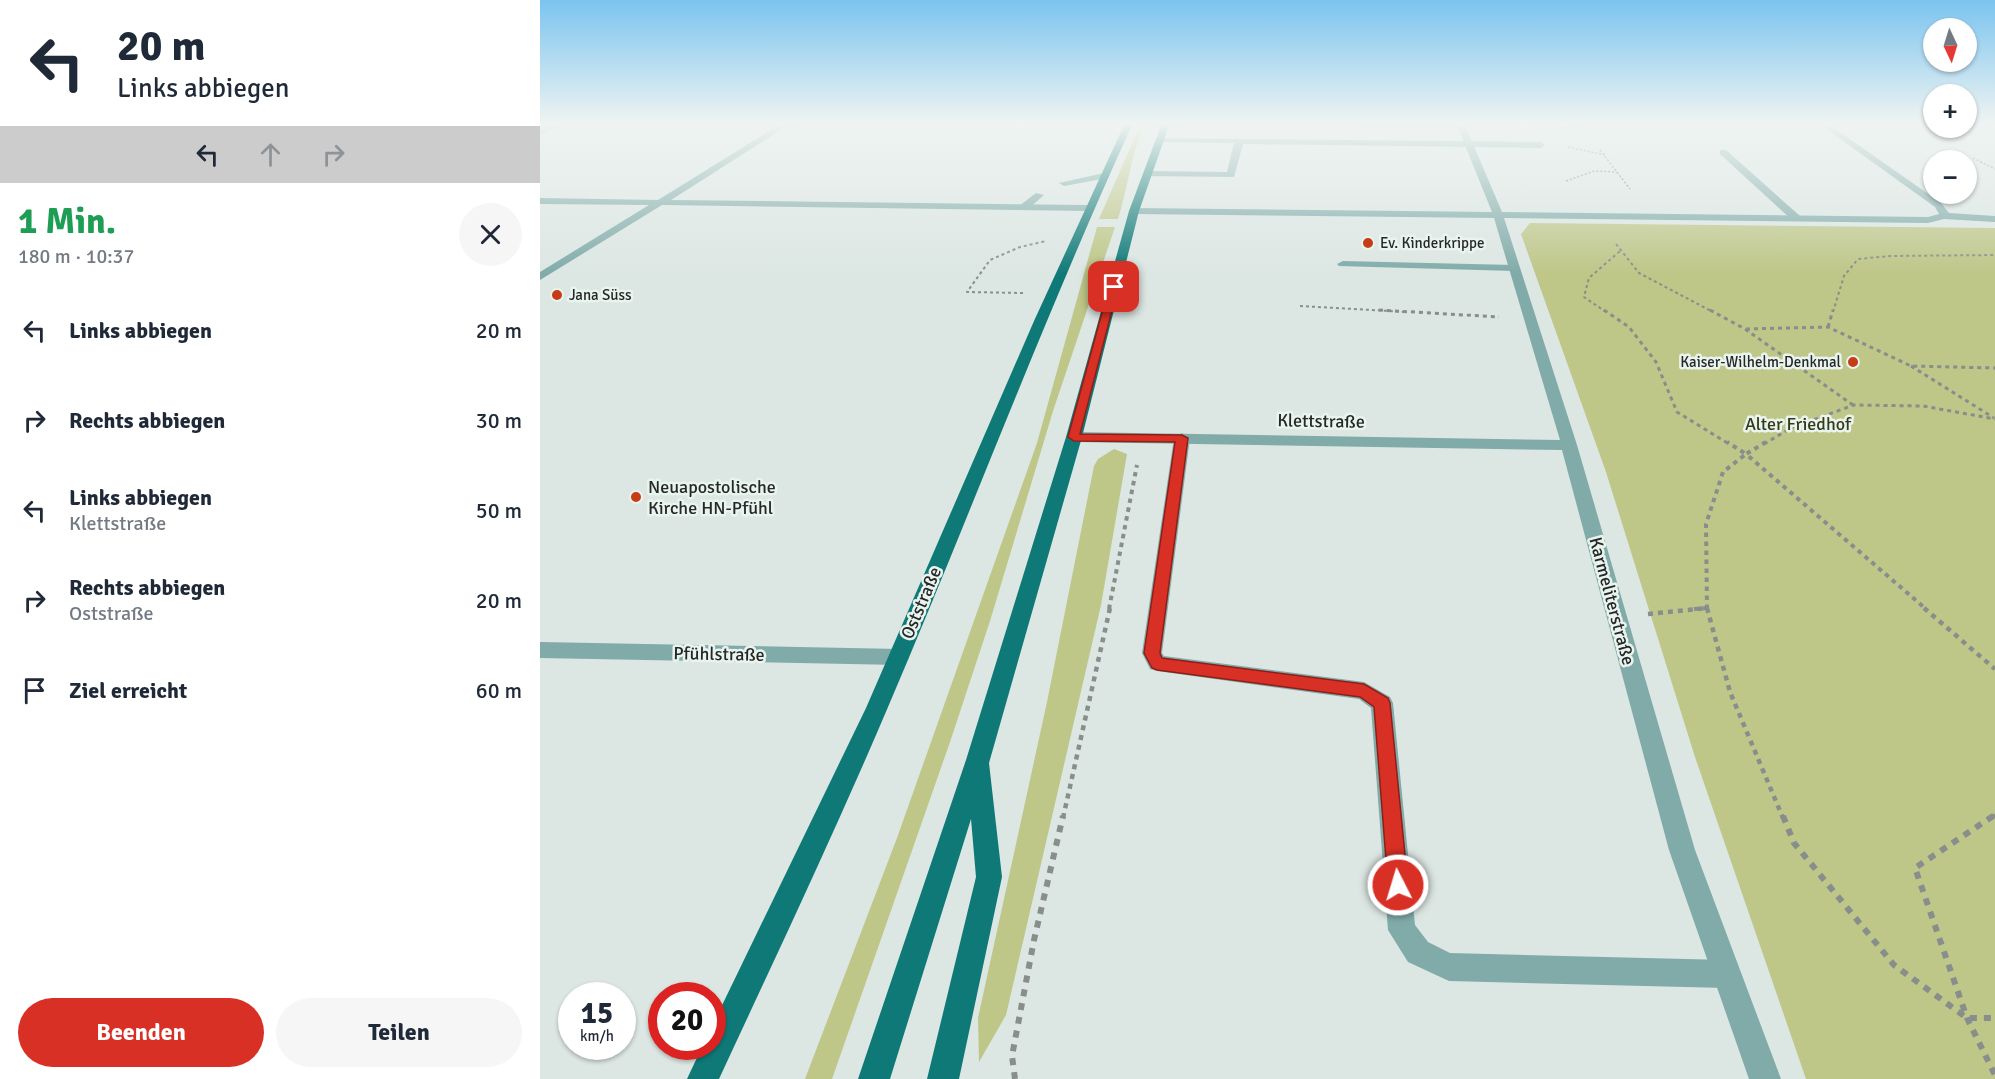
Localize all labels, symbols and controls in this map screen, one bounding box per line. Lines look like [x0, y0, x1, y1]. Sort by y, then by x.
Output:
north arrow [1923, 18, 1977, 72]
map controls [1923, 18, 1977, 204]
text: 20 m [117, 21, 206, 72]
icon: left [18, 24, 96, 102]
text: Links abbiegen [117, 72, 289, 105]
button: + [1923, 84, 1977, 138]
icon: left [191, 138, 224, 171]
icon: ahead [254, 138, 287, 171]
icon: right [317, 138, 350, 171]
button: − [1923, 150, 1977, 204]
text: 1 Min. [18, 199, 116, 244]
button: close [459, 203, 522, 266]
place label: Ev. Kinderkrippe [1380, 234, 1484, 252]
marker: Ev. Kinderkrippe [1361, 236, 1375, 250]
text: 180 m · 10:37 [18, 244, 134, 269]
pin [1088, 261, 1139, 312]
icon: arrive [1097, 270, 1130, 303]
place label: Jana Süss [569, 286, 632, 304]
marker: Jana Süss [550, 288, 564, 302]
icon: left [18, 314, 51, 347]
text: Links abbiegen [69, 317, 212, 344]
text: 20 m [476, 317, 522, 344]
place label: Kaiser-Wilhelm-Denkmal [1680, 353, 1841, 371]
marker: Kaiser-Wilhelm-Denkmal [1846, 355, 1860, 369]
icon: right [18, 404, 51, 437]
text: Rechts abbiegen [69, 407, 225, 434]
text: 30 m [476, 407, 522, 434]
street label: Klettstraße [1277, 409, 1365, 433]
park label: Alter Friedhof [1745, 413, 1852, 435]
place label: Neuapostolische Kirche HN-Pfühl [648, 476, 776, 519]
text: Links abbiegen [69, 484, 212, 511]
marker: Neuapostolische Kirche HN-Pfühl [629, 490, 643, 504]
icon: left [18, 494, 51, 527]
text: 50 m [476, 497, 522, 524]
text: Klettstraße [69, 511, 166, 536]
street label: Karmeliterstraße [1584, 535, 1640, 667]
street label: Oststraße [896, 564, 946, 642]
text: Rechts abbiegen [69, 574, 225, 601]
icon: right [18, 584, 51, 617]
text: 20 m [476, 587, 522, 614]
text: Oststraße [69, 601, 154, 626]
street label: Pfühlstraße [673, 642, 765, 666]
icon: arrive [18, 674, 51, 707]
text: Ziel erreicht [69, 677, 187, 704]
text: 60 m [476, 677, 522, 704]
position arrow [1366, 853, 1430, 917]
speed limit sign: 20 [648, 982, 726, 1060]
text: 15 [581, 995, 613, 1032]
button: Beenden [18, 998, 264, 1067]
button: Teilen [276, 998, 522, 1067]
text: km/h [580, 1027, 614, 1045]

